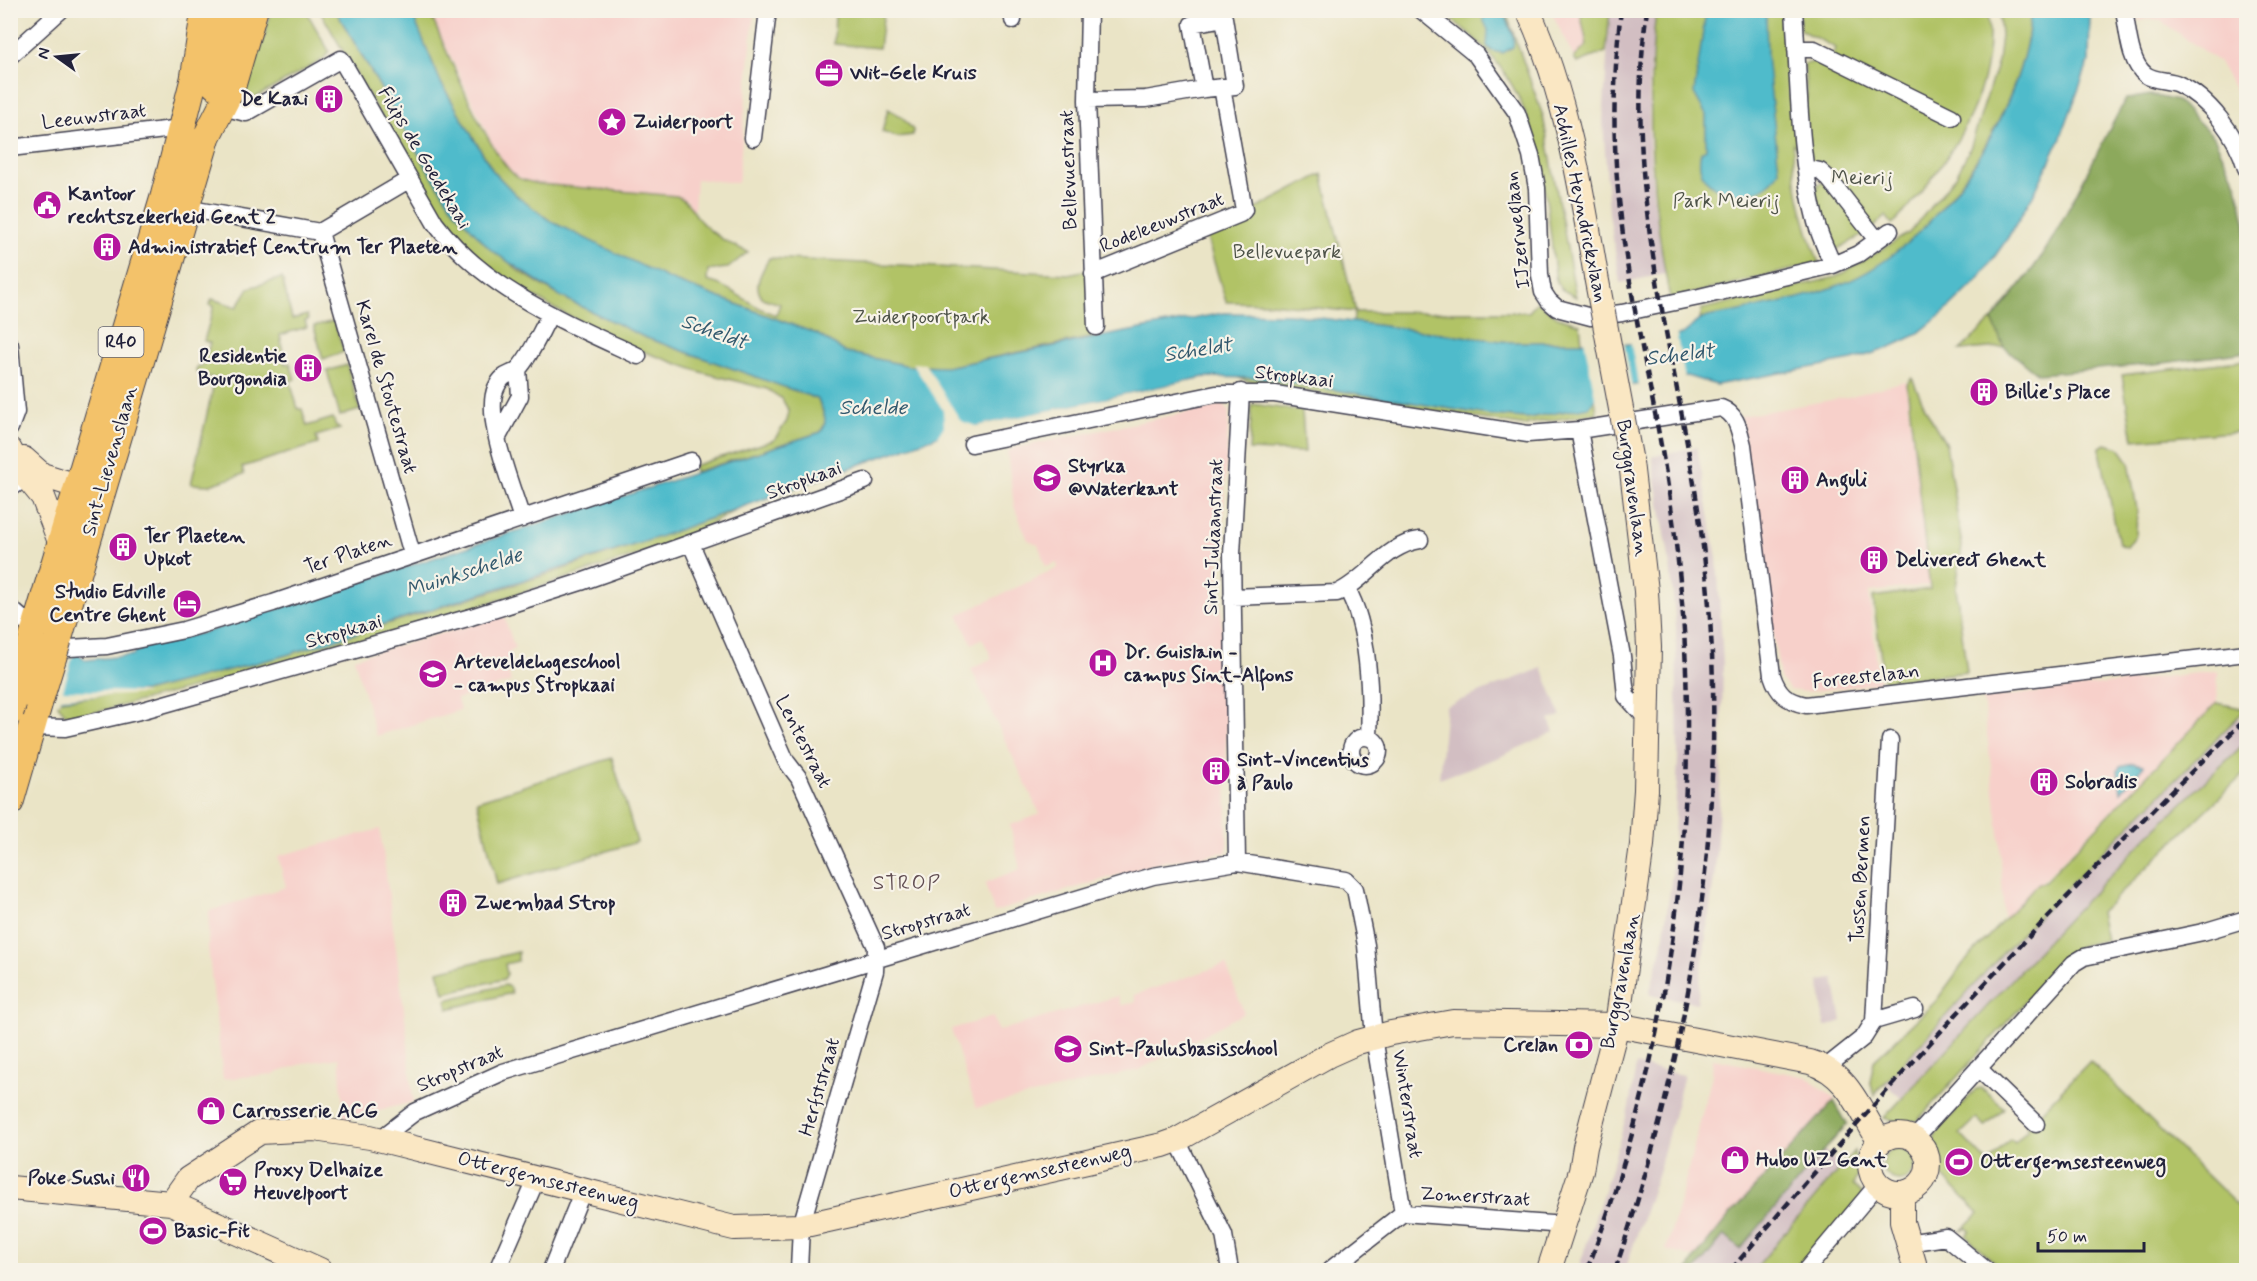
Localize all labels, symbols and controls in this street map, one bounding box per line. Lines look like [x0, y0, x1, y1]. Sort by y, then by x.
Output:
north arrow [27, 27, 87, 87]
text: N [32, 46, 55, 61]
office icon: Wit-Gele Kruis [813, 57, 845, 89]
place label: Wit-Gele Kruis [849, 60, 977, 87]
street label: Filips de Goedekaai [371, 82, 477, 234]
building icon: De Kaai [313, 83, 345, 115]
place label: De Kaai [240, 86, 308, 113]
street label: Leeuwstraat [40, 97, 148, 137]
street label: Achilles Heyndrickxlaan [1546, 101, 1614, 305]
place icon: Zuiderpoort [596, 106, 628, 138]
place label: Zuiderpoort [633, 109, 734, 136]
street label: Bellevuestraat [1053, 110, 1085, 230]
park label: Meierij [1831, 165, 1893, 192]
street label: IJzerweglaan [1498, 170, 1540, 290]
place label: Kantoor rechtszekerheid Gent 2 [68, 181, 276, 231]
street label: Rodeleeuwstraat [1096, 186, 1228, 260]
park label: Park Meierij [1673, 188, 1779, 215]
public building icon: Kantoor rechtszekerheid Gent 2 [31, 189, 63, 221]
building icon: Administratief Centrum Ter Plaeten [91, 231, 123, 263]
place label: Administratief Centrum Ter Plaeten [128, 234, 458, 261]
park label: Bellevuepark [1233, 239, 1341, 266]
street label: Karel de Stoutestraat [348, 297, 424, 477]
park label: Zuiderpoortpark [852, 304, 990, 331]
water label: Scheldt [677, 307, 753, 358]
road number: R40 [98, 327, 144, 357]
water label: Scheldt [1162, 331, 1236, 369]
water label: Scheldt [1644, 337, 1718, 373]
place label: Residentie Bourgondia [198, 343, 287, 395]
building icon: Residentie Bourgondia [292, 352, 324, 384]
street label: Stropkaai [1253, 359, 1335, 395]
building icon: Billie's Place [1968, 376, 2000, 408]
place label: Billie's Place [2005, 379, 2111, 406]
street label: Sint-Lievenslaan [76, 382, 144, 539]
water label: Schelde [839, 394, 908, 422]
street label: Burggravenlaan [1608, 418, 1655, 559]
place label: Styrka @Waterkant [1068, 453, 1179, 503]
street label: Stropkaai [762, 455, 846, 507]
street label: Sint-Juliaanstraat [1198, 458, 1230, 616]
school or university icon: Styrka @Waterkant [1031, 462, 1063, 494]
building icon: Anguli [1779, 464, 1811, 496]
place label: Anguli [1816, 467, 1867, 496]
place label: Ter Plaeten Upkot [144, 523, 245, 573]
street label: Ter Platen [300, 526, 396, 582]
building icon: Ter Plaeten Upkot [107, 531, 139, 563]
water label: Muinkschelde [402, 541, 527, 605]
building icon: Deliverect Ghent [1858, 544, 1890, 576]
place label: Deliverect Ghent [1895, 547, 2047, 574]
place label: Studio Edville Centre Ghent [49, 579, 167, 629]
hotel icon: Studio Edville Centre Ghent [171, 588, 203, 620]
street label: Stropkaai [303, 608, 385, 656]
place label: Dr. Guislain - campus Sint-Alfons [1124, 639, 1293, 691]
hospital icon: Dr. Guislain - campus Sint-Alfons [1087, 647, 1119, 679]
place label: Arteveldehogeschool - campus Stropkaai [454, 649, 620, 699]
school or university icon: Arteveldehogeschool - campus Stropkaai [417, 658, 449, 690]
street label: Foreestelaan [1811, 658, 1921, 696]
street label: Lentestraat [768, 691, 838, 793]
place label: Sint-Vincentius à Paulo [1237, 747, 1369, 797]
building icon: Sint-Vincentius à Paulo [1200, 755, 1232, 787]
building icon: Sobradis [2028, 766, 2060, 798]
place label: Sobradis [2065, 769, 2137, 796]
street label: Tussen Bermen [1844, 815, 1878, 943]
district label: STROP [873, 869, 941, 897]
building icon: Zwembad Strop [437, 887, 469, 919]
place label: Zwembad Strop [474, 890, 616, 917]
street label: Stropstraat [878, 896, 974, 948]
street label: Burggravenlaan [1595, 910, 1648, 1052]
bank icon: Crelan [1563, 1029, 1595, 1061]
place label: Crelan [1503, 1032, 1558, 1059]
school or university icon: Sint-Paulusbasisschool [1052, 1033, 1084, 1065]
street label: Herfststraat [793, 1035, 847, 1139]
place label: Sint-Paulusbasisschool [1089, 1036, 1278, 1063]
street label: Stropstraat [413, 1039, 507, 1099]
street label: Winterstraat [1385, 1048, 1429, 1160]
shop icon: Carrosserie ACG [195, 1095, 227, 1127]
place label: Carrosserie ACG [232, 1098, 378, 1125]
street label: Ottergemsesteenweg [946, 1138, 1134, 1208]
shop icon: Hubo UZ Gent [1719, 1144, 1751, 1176]
street label: Ottergemsesteenweg [454, 1145, 642, 1219]
sports icon: Ottergemsesteenweg [1943, 1146, 1975, 1178]
place label: Hubo UZ Gent [1756, 1147, 1888, 1174]
place label: Ottergemsesteenweg [1980, 1149, 2166, 1178]
place label: Proxy Delhaize Heuvelpoort [254, 1157, 383, 1207]
restaurant icon: Poke Sushi [120, 1162, 152, 1194]
place label: Poke Sushi [28, 1165, 115, 1192]
supermarket icon: Proxy Delhaize Heuvelpoort [217, 1166, 249, 1198]
street label: Zomerstraat [1419, 1181, 1531, 1213]
sports icon: Basic-Fit [137, 1215, 169, 1247]
scale bar [2038, 1215, 2144, 1253]
place label: Basic-Fit [174, 1218, 250, 1245]
text: 50 m [2047, 1225, 2087, 1249]

